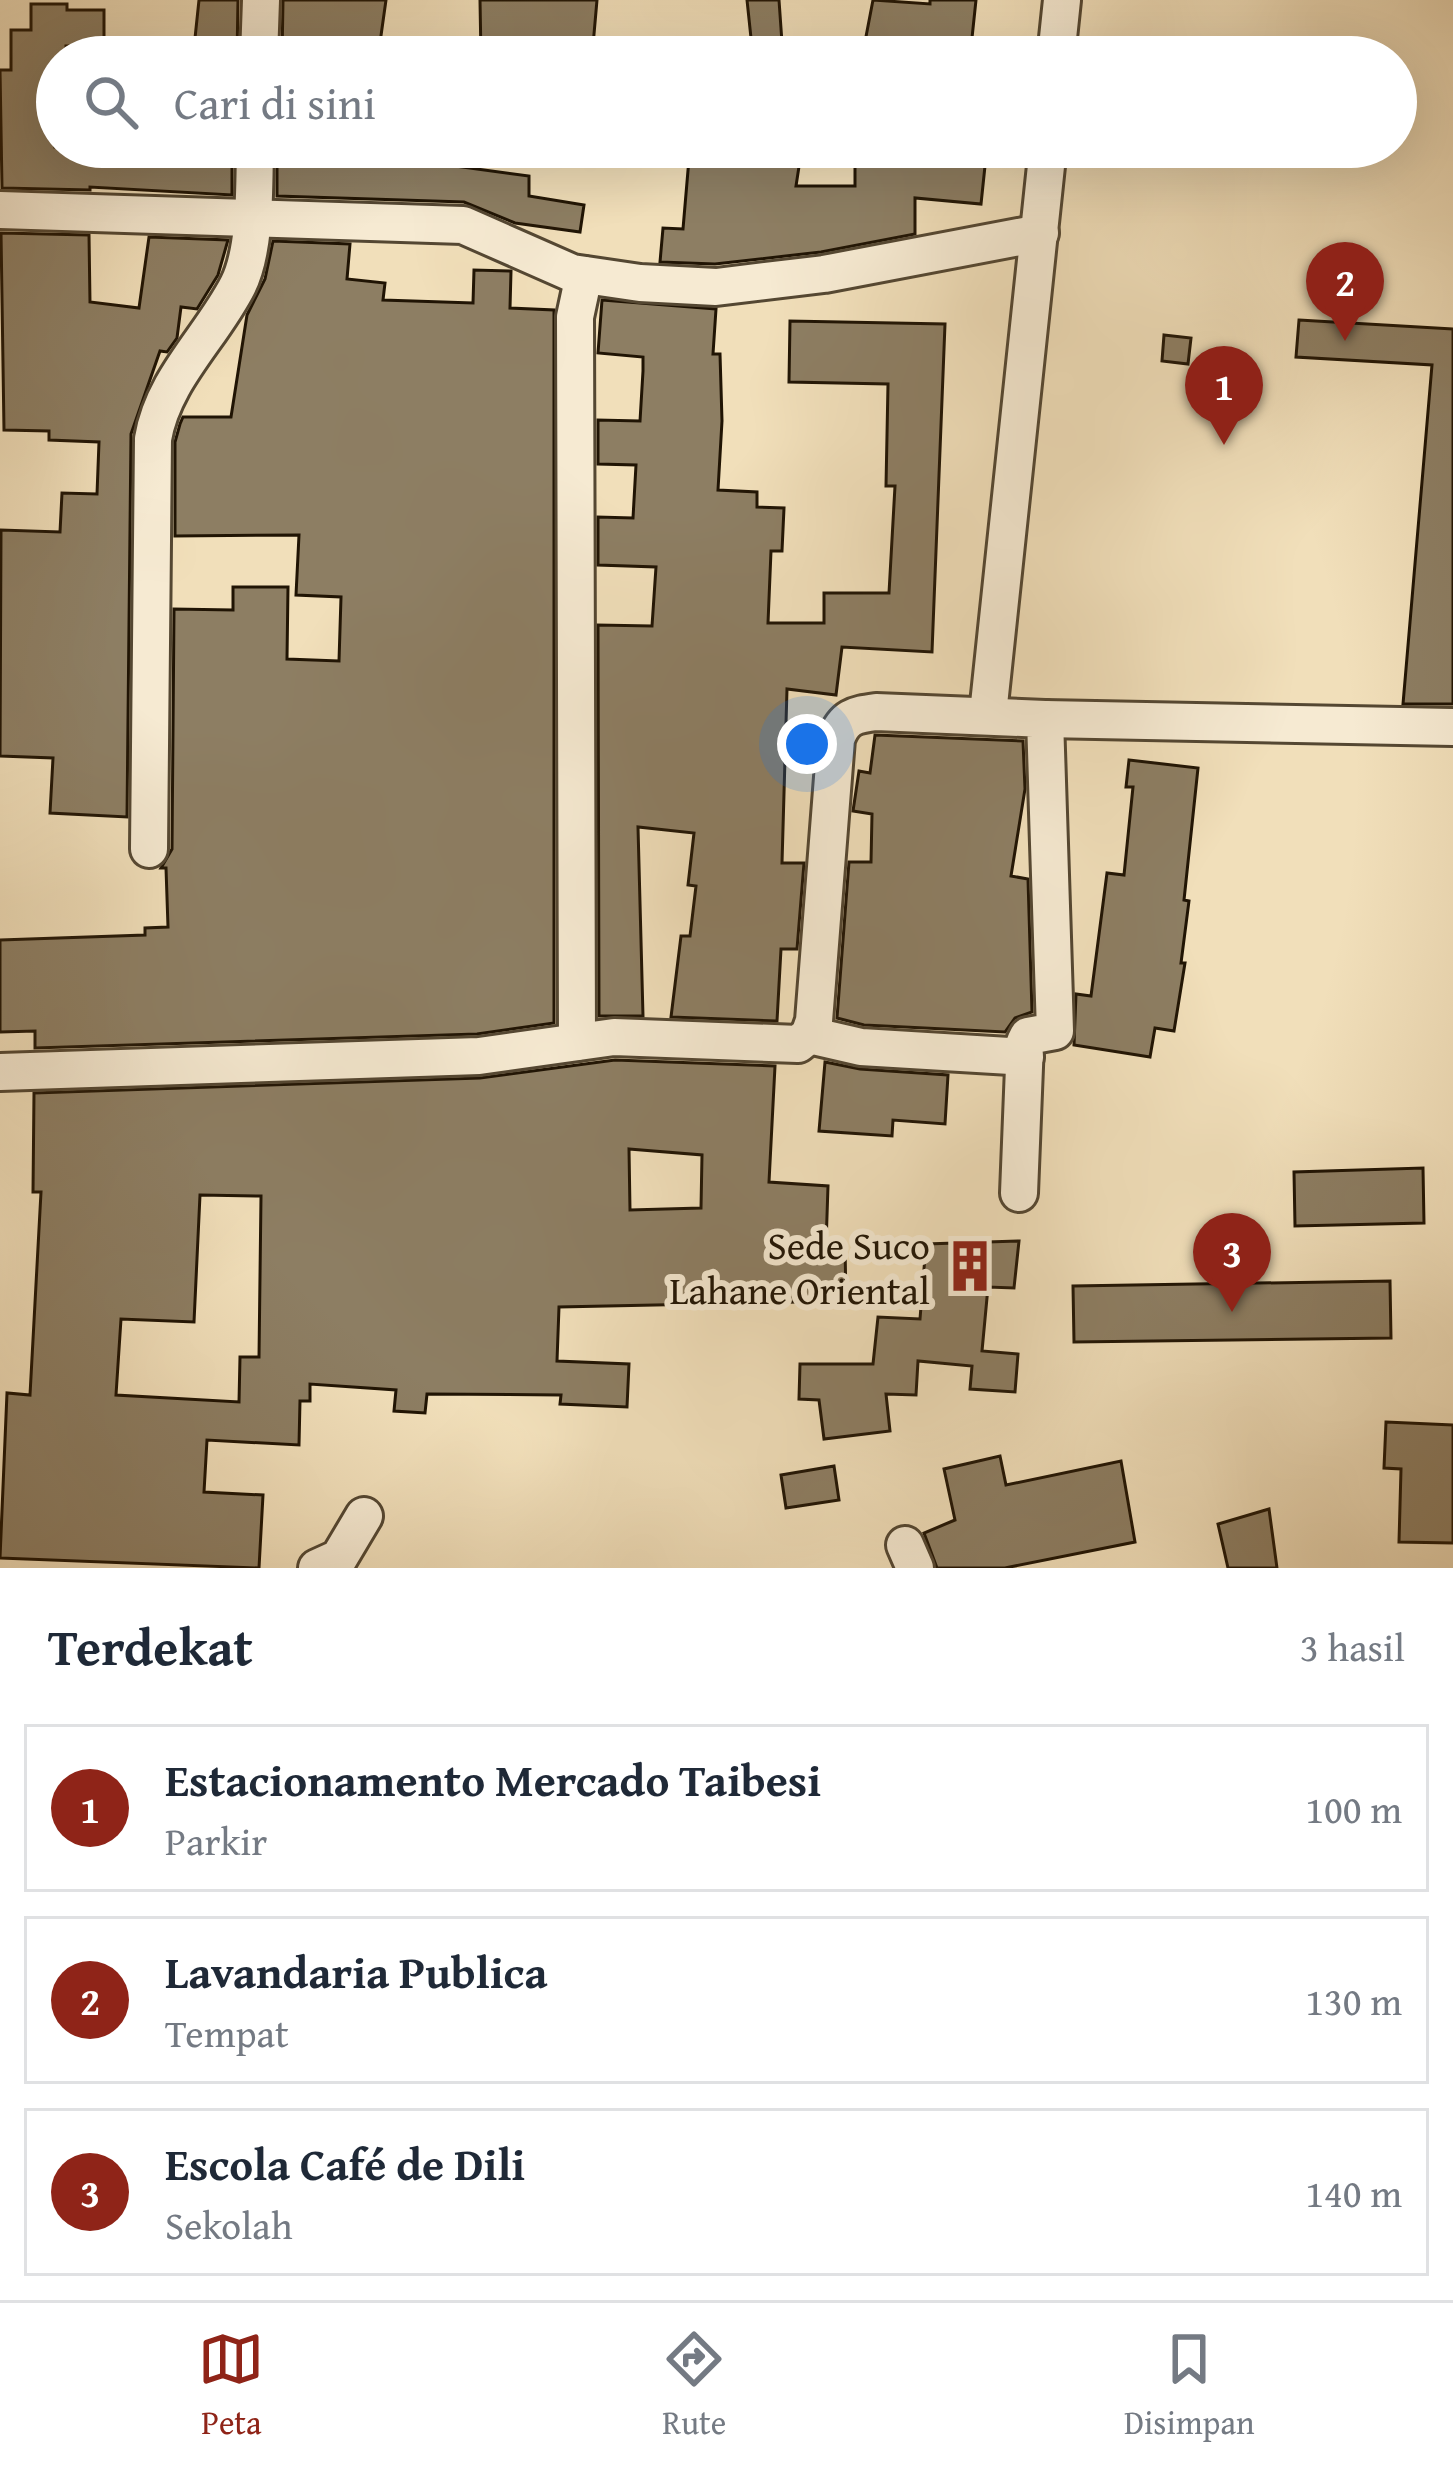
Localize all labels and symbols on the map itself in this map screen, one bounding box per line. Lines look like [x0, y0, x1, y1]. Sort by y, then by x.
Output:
pin: 2 [1306, 242, 1384, 341]
pin: 1 [1185, 346, 1263, 445]
your location [777, 714, 837, 774]
pin: 3 [1193, 1213, 1271, 1312]
place label: Sede Suco Lahane Oriental [669, 1216, 930, 1318]
building icon: Sede Suco Lahane Oriental [941, 1237, 999, 1295]

